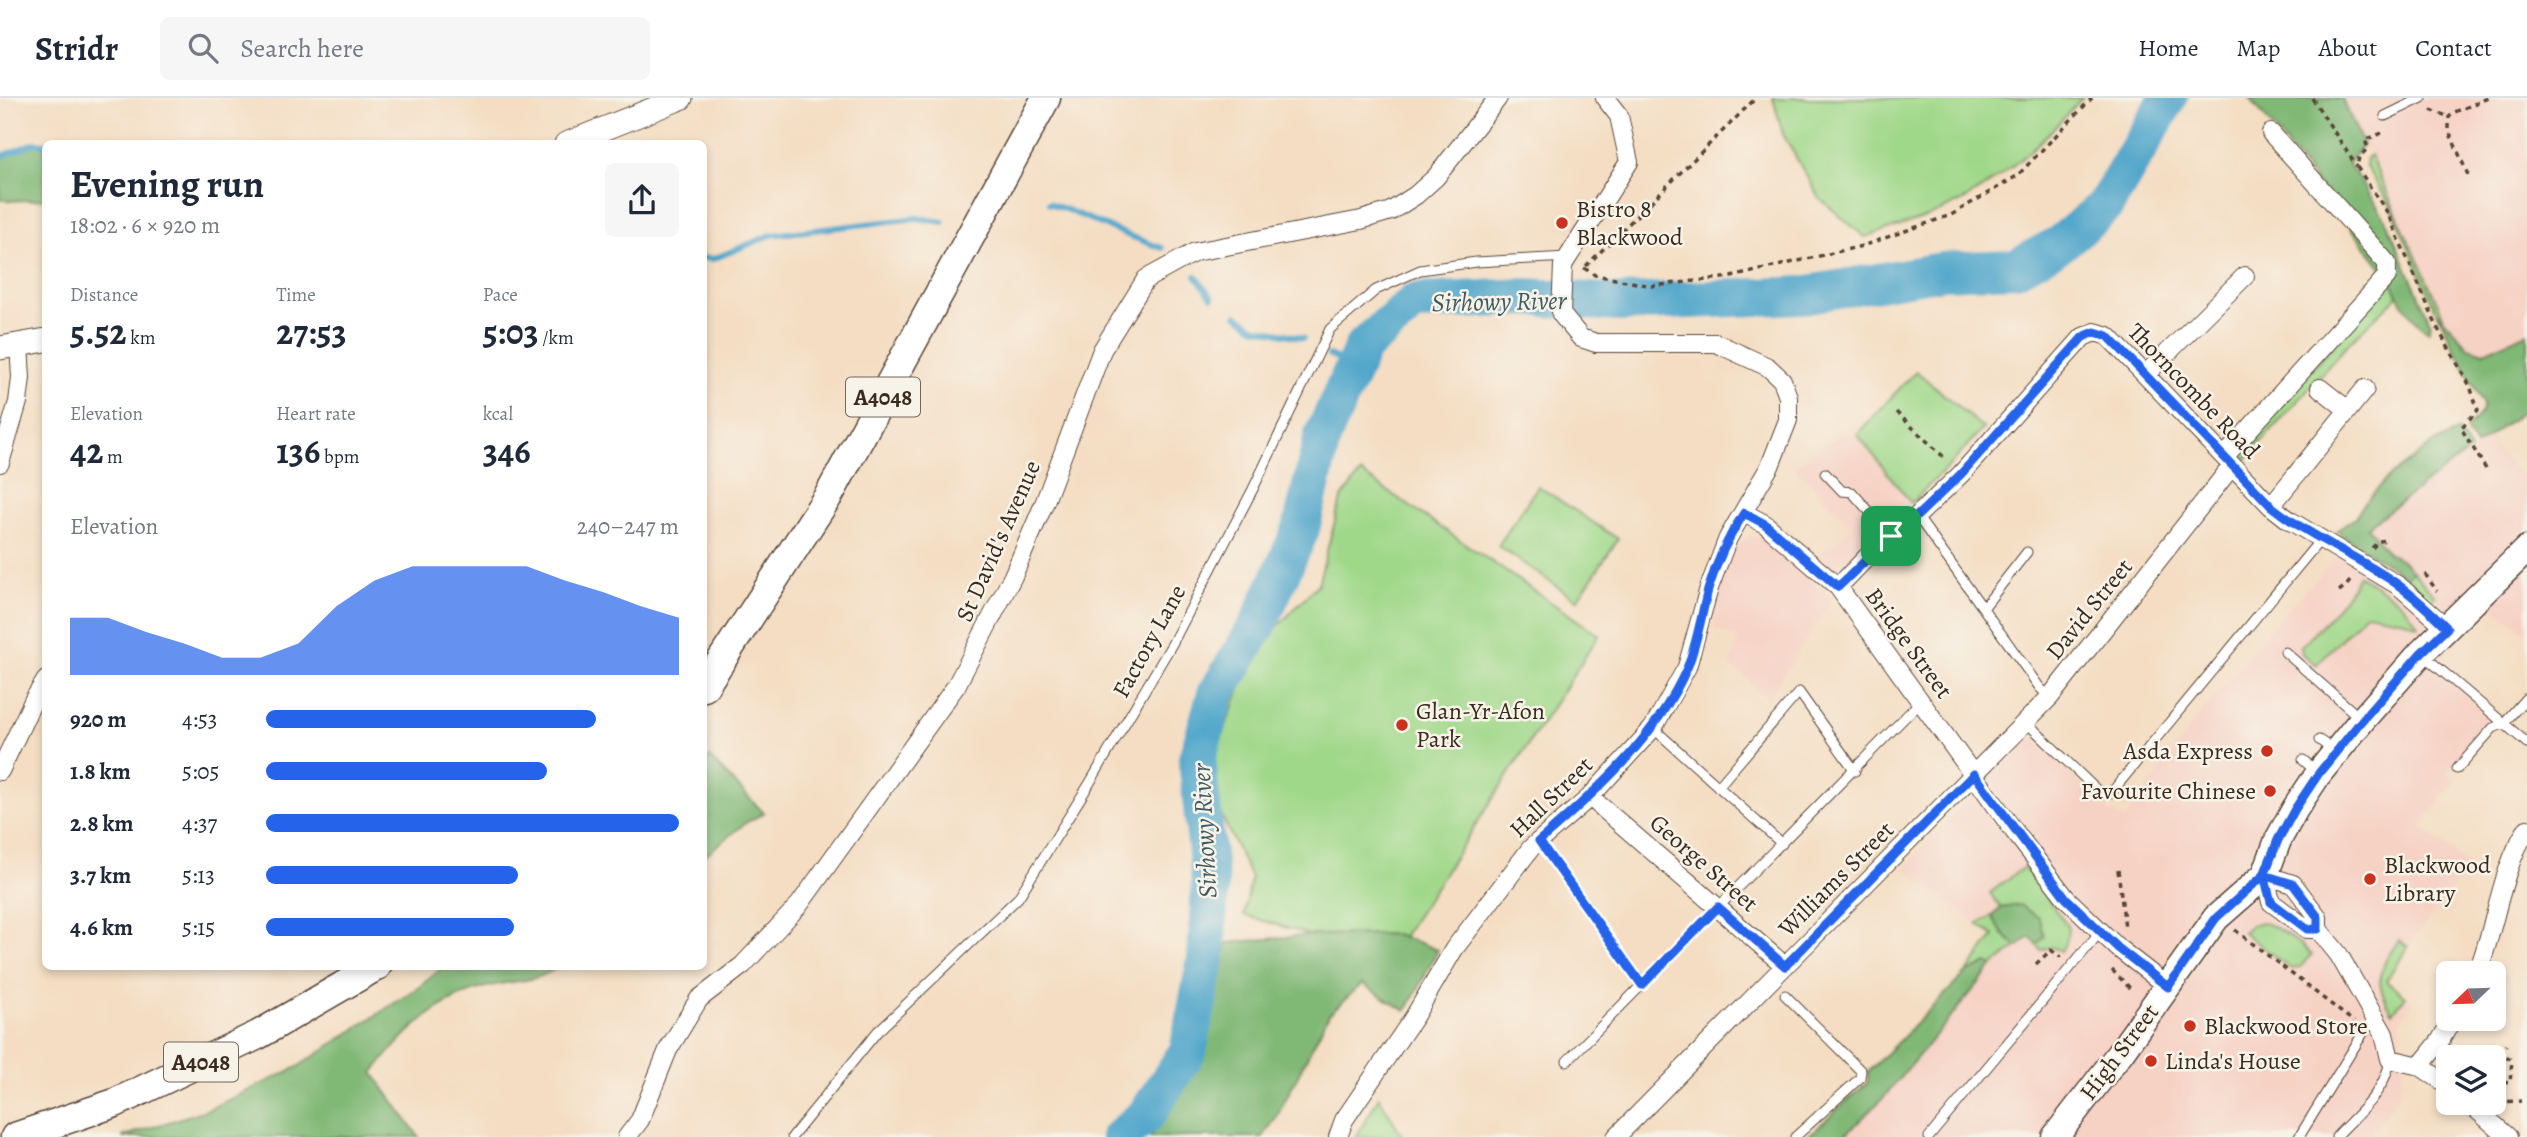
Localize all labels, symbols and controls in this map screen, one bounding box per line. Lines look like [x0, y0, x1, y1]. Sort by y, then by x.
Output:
search box [160, 17, 650, 80]
text: Stridr [35, 26, 118, 71]
icon: search [184, 29, 222, 67]
text: Search here [240, 31, 364, 66]
text: Home [2138, 32, 2199, 64]
text: Map [2237, 32, 2281, 64]
text: About [2319, 32, 2377, 64]
text: Contact [2415, 32, 2492, 64]
text: Evening run [70, 158, 264, 210]
button: share [605, 163, 679, 237]
place label: Bistro 8 Blackwood [1576, 193, 1683, 253]
text: 18:02 · 6 × 920 m [70, 210, 220, 241]
marker: Bistro 8 Blackwood [1554, 215, 1570, 231]
text: Distance [70, 282, 138, 308]
text: Time [276, 282, 316, 308]
text: Pace [483, 282, 518, 308]
water label: Sirhowy River [1431, 283, 1568, 320]
text: 5.52 [70, 308, 126, 356]
text: 27:53 [276, 308, 347, 356]
text: 5:03 [483, 308, 539, 356]
street label: Thorncombe Road [2121, 316, 2267, 466]
text: km [126, 325, 155, 351]
text: /km [539, 325, 574, 351]
road number: A4048 [846, 378, 920, 416]
text: Elevation [70, 401, 143, 427]
text: Heart rate [276, 401, 356, 427]
text: kcal [483, 401, 513, 427]
text: 42 [70, 427, 103, 475]
text: 136 [276, 427, 320, 475]
text: 346 [483, 427, 531, 475]
text: m [103, 444, 123, 470]
text: bpm [320, 444, 360, 470]
street label: St David's Avenue [948, 455, 1048, 627]
pin [1861, 506, 1921, 566]
text: Elevation [70, 511, 158, 542]
text: 240–247 m [577, 511, 679, 542]
icon: arrive [1872, 517, 1910, 555]
street label: David Street [2038, 552, 2140, 666]
street label: Factory Lane [1105, 579, 1193, 703]
street label: Bridge Street [1858, 581, 1960, 705]
place label: Glan-Yr-Afon Park [1416, 695, 1545, 755]
text: 920 m [70, 704, 127, 735]
text: 4:53 [182, 704, 217, 735]
marker: Glan-Yr-Afon Park [1394, 717, 1410, 733]
place label: Asda Express [2122, 735, 2253, 767]
marker: Asda Express [2259, 743, 2275, 759]
street label: Hall Street [1502, 749, 1600, 845]
text: 1.8 km [70, 756, 131, 787]
text: 5:05 [182, 756, 220, 787]
water label: Sirhowy River [1183, 762, 1226, 899]
place label: Favourite Chinese [2080, 775, 2256, 807]
marker: Favourite Chinese [2262, 783, 2278, 799]
street label: George Street [1643, 807, 1765, 919]
text: 2.8 km [70, 808, 134, 839]
text: 4:37 [182, 808, 217, 839]
street label: Williams Street [1771, 814, 1901, 944]
place label: Blackwood Library [2384, 849, 2491, 909]
text: 3.7 km [70, 860, 131, 891]
text: 5:13 [182, 860, 215, 891]
marker: Blackwood Library [2362, 871, 2378, 887]
text: 4.6 km [70, 912, 133, 943]
text: 5:15 [182, 912, 215, 943]
north arrow [2436, 961, 2506, 1031]
map controls [2436, 961, 2506, 1115]
street label: High Street [2072, 997, 2166, 1107]
place label: Blackwood Store [2204, 1010, 2368, 1042]
marker: Blackwood Store [2182, 1018, 2198, 1034]
road number: A4048 [164, 1043, 238, 1082]
place label: Linda's House [2165, 1045, 2301, 1077]
button: layers [2436, 1045, 2506, 1115]
marker: Linda's House [2143, 1053, 2159, 1069]

